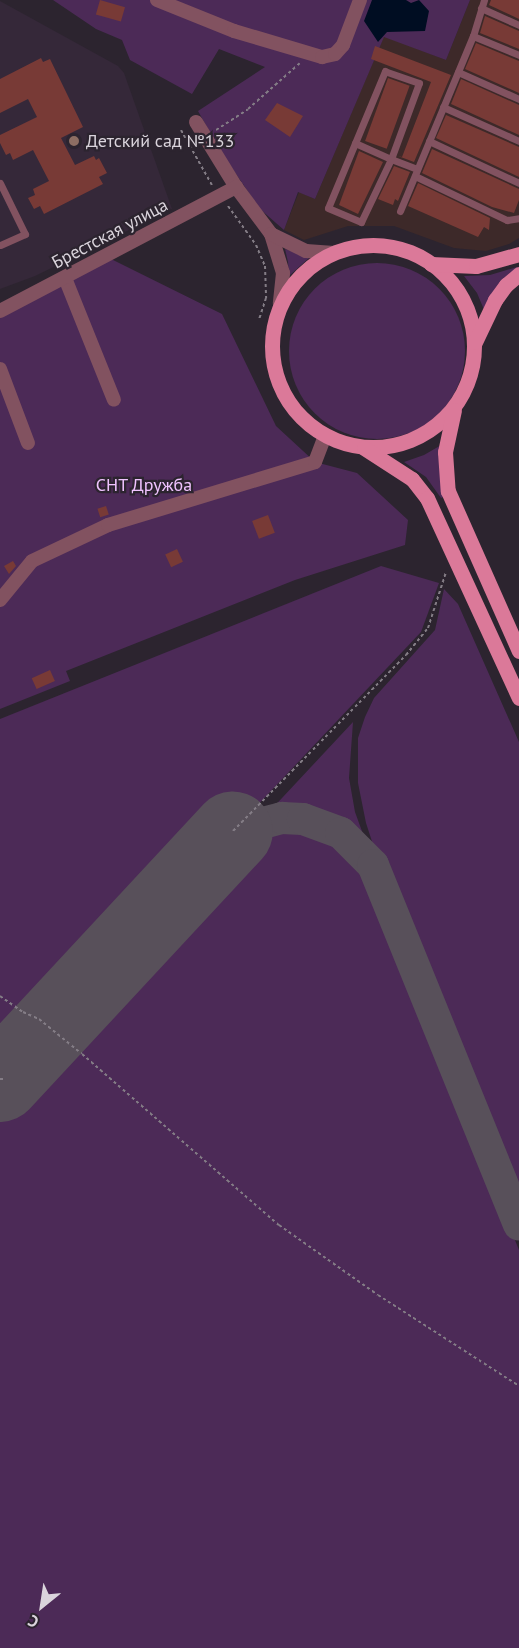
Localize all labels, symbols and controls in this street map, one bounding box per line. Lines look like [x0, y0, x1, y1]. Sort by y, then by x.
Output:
place label: Детский сад №133 [86, 130, 234, 152]
marker: Детский сад №133 [67, 134, 81, 148]
street label: Брестская улица [48, 194, 172, 274]
park label: СНТ Дружба [95, 474, 193, 496]
north arrow [12, 1576, 72, 1636]
text: С [24, 1611, 42, 1632]

